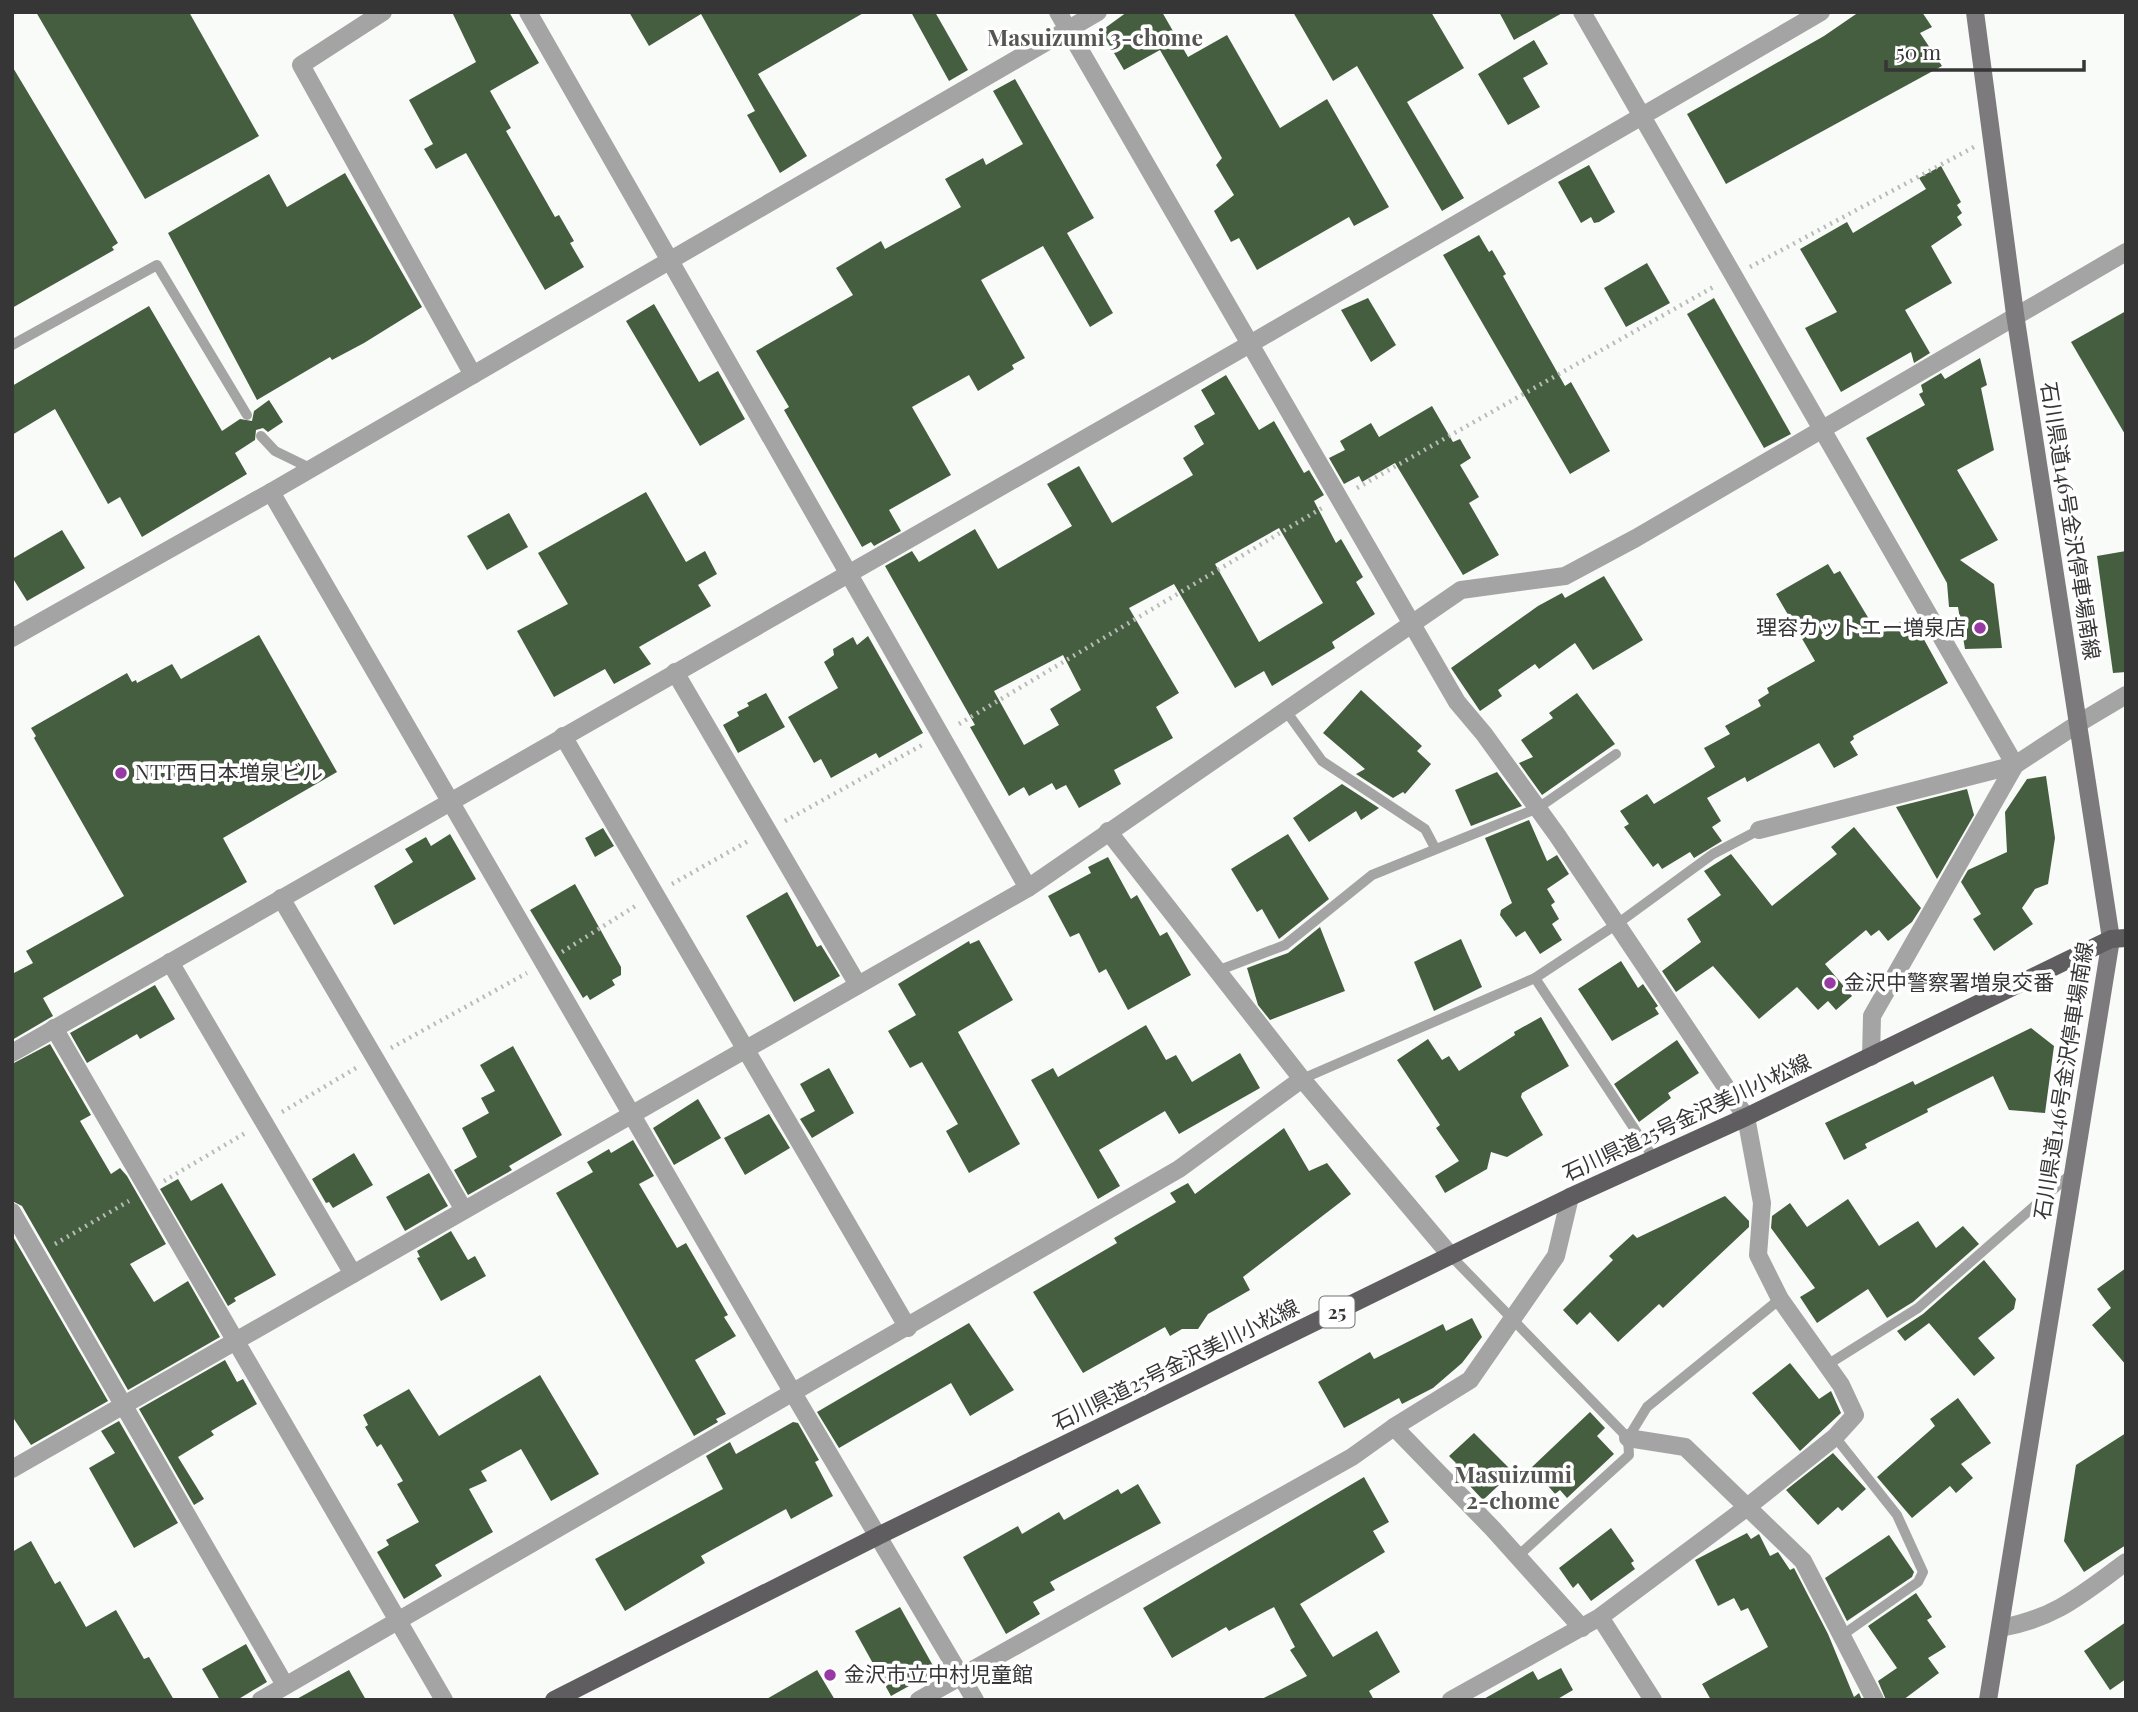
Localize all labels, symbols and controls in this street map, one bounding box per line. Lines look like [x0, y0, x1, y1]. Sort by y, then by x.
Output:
district label: Masuizumi 3-chome [987, 21, 1203, 52]
scale bar [1886, 28, 2084, 72]
text: 50 m [1896, 37, 1942, 65]
street label: 石川県道146号金沢停車場南線 [2036, 380, 2108, 662]
place label: 理容カットエー増泉店 [1756, 612, 1966, 640]
marker: 理容カットエー増泉店 [1972, 620, 1988, 636]
place label: NTT西日本増泉ビル [135, 757, 323, 785]
marker: NTT西日本増泉ビル [113, 765, 129, 781]
street label: 石川県道146号金沢停車場南線 [2026, 940, 2098, 1222]
place label: 金沢中警察署増泉交番 [1844, 967, 2054, 995]
marker: 金沢中警察署増泉交番 [1822, 975, 1838, 991]
street label: 石川県道25号金沢美川小松線 [1558, 1046, 1815, 1186]
street label: 石川県道25号金沢美川小松線 [1047, 1291, 1303, 1435]
road number: 25 [1320, 1296, 1354, 1328]
district label: Masuizumi 2-chome [1454, 1458, 1572, 1515]
place label: 金沢市立中村児童館 [844, 1659, 1033, 1687]
marker: 金沢市立中村児童館 [822, 1667, 838, 1683]

